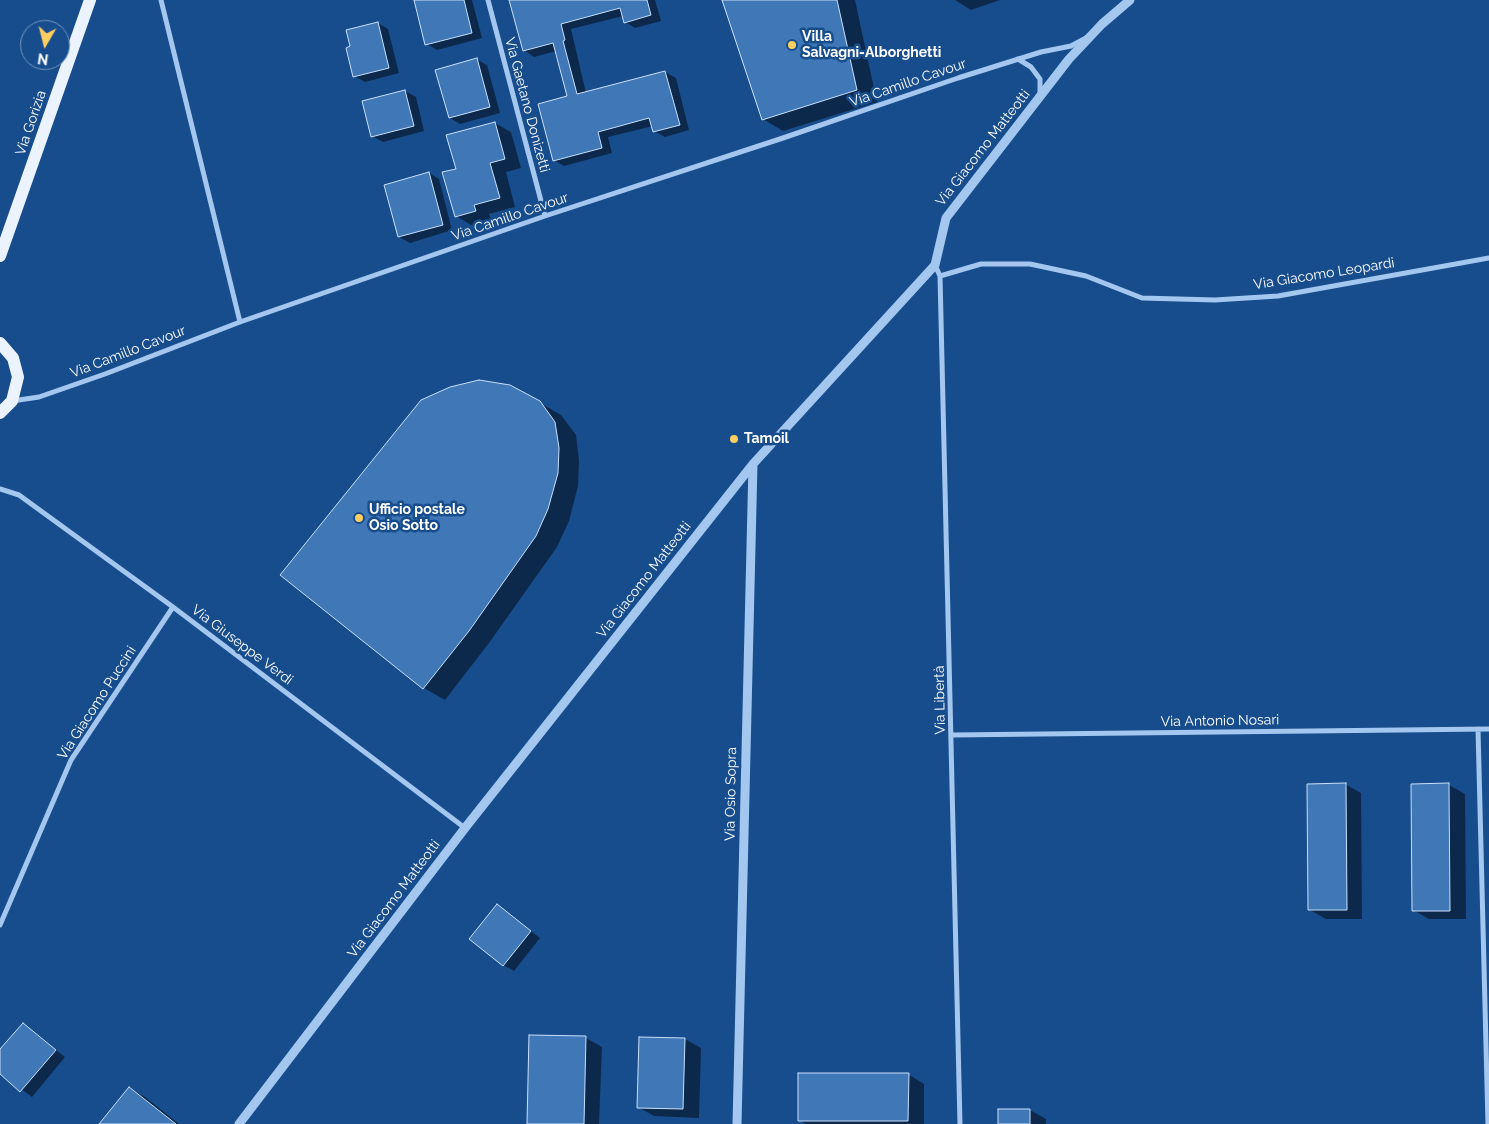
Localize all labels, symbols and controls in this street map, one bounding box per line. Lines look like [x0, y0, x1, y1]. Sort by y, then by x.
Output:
north arrow [20, 20, 70, 70]
place label: Villa Salvagni-Alborghetti [802, 29, 941, 62]
street label: Via Gaetano Donizetti [501, 36, 553, 174]
marker: Villa Salvagni-Alborghetti [786, 39, 798, 51]
text: N [37, 50, 49, 68]
street label: Via Camillo Cavour [847, 55, 969, 111]
street label: Via Giacomo Matteotti [932, 86, 1034, 210]
street label: Via Gorizia [12, 88, 50, 158]
street label: Via Camillo Cavour [449, 189, 571, 245]
street label: Via Giacomo Leopardi [1252, 255, 1396, 293]
street label: Via Camillo Cavour [68, 322, 188, 382]
place label: Tamoil [744, 431, 789, 447]
marker: Tamoil [728, 433, 740, 445]
place label: Ufficio postale Osio Sotto [369, 502, 465, 534]
marker: Ufficio postale Osio Sotto [353, 512, 365, 524]
street label: Via Giacomo Matteotti [593, 518, 695, 642]
street label: Via Giuseppe Verdi [188, 601, 296, 689]
street label: Via Giacomo Puccini [54, 643, 140, 763]
street label: Via Libertà [931, 665, 949, 735]
street label: Via Antonio Nosari [1161, 712, 1279, 730]
street label: Via Osio Sopra [722, 747, 740, 841]
street label: Via Giacomo Matteotti [344, 837, 444, 961]

